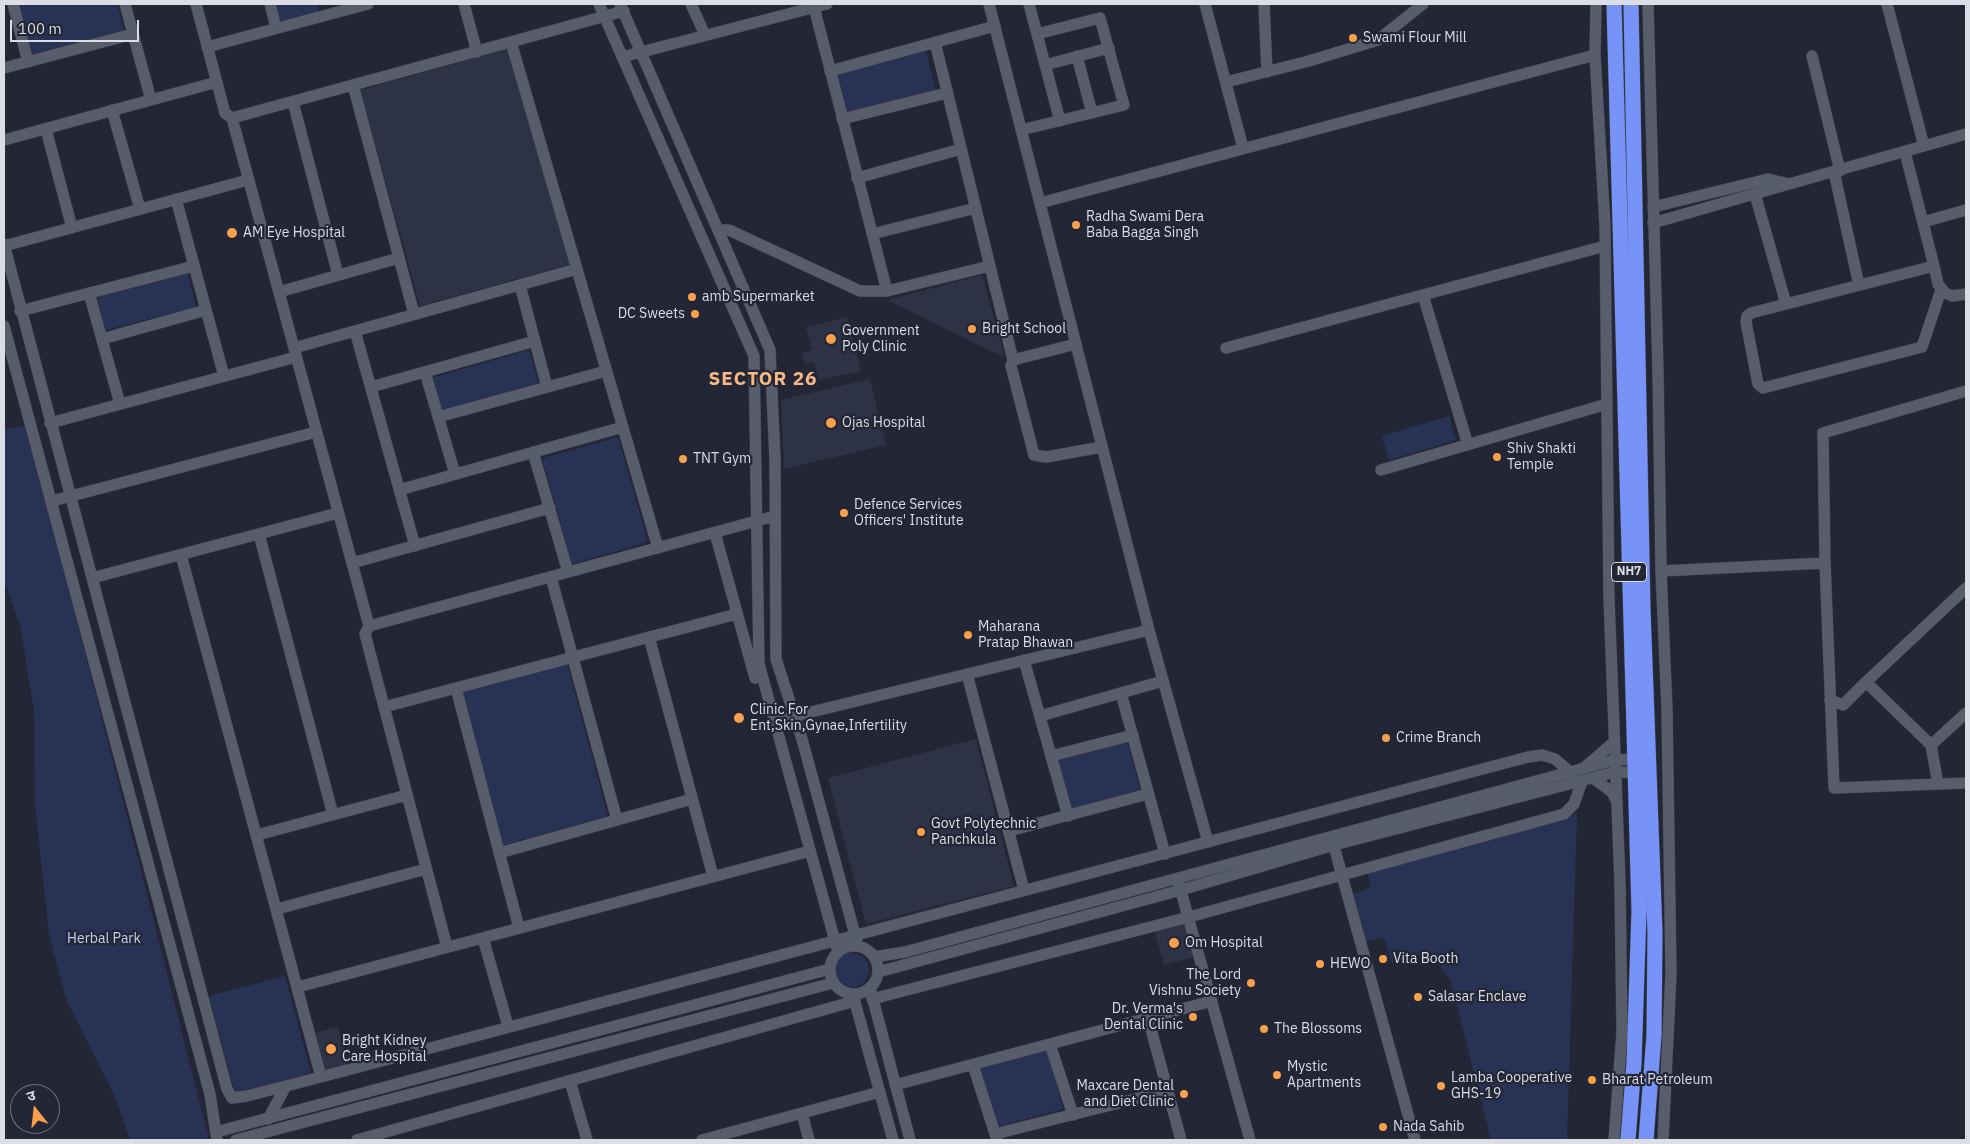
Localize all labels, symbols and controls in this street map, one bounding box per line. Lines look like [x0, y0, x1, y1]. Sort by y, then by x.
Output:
scale bar [12, 10, 141, 42]
text: 100 m [18, 19, 62, 38]
place label: Swami Flour Mill [1363, 30, 1467, 46]
marker: Swami Flour Mill [1347, 32, 1359, 44]
place label: Radha Swami Dera Baba Bagga Singh [1086, 209, 1204, 242]
marker: Radha Swami Dera Baba Bagga Singh [1070, 219, 1082, 231]
place label: AM Eye Hospital [243, 225, 345, 241]
marker: AM Eye Hospital [225, 226, 239, 240]
place label: amb Supermarket [702, 289, 815, 305]
marker: amb Supermarket [686, 291, 698, 303]
place label: DC Sweets [618, 306, 685, 322]
marker: DC Sweets [689, 308, 701, 320]
place label: Bright School [982, 321, 1066, 337]
place label: Government Poly Clinic [842, 323, 920, 356]
marker: Bright School [966, 323, 978, 335]
marker: Government Poly Clinic [824, 332, 838, 346]
district label: SECTOR 26 [707, 369, 819, 391]
place label: Ojas Hospital [842, 415, 925, 431]
marker: Ojas Hospital [824, 416, 838, 430]
place label: Shiv Shakti Temple [1507, 441, 1576, 474]
place label: TNT Gym [693, 451, 751, 467]
marker: Shiv Shakti Temple [1491, 451, 1503, 463]
marker: TNT Gym [677, 453, 689, 465]
place label: Defence Services Officers' Institute [854, 497, 964, 530]
marker: Defence Services Officers' Institute [838, 507, 850, 519]
road number: NH7 [1612, 562, 1646, 582]
place label: Maharana Pratap Bhawan [978, 619, 1073, 652]
marker: Maharana Pratap Bhawan [962, 629, 974, 641]
place label: Clinic For Ent,Skin,Gynae,Infertility [750, 702, 907, 734]
marker: Clinic For Ent,Skin,Gynae,Infertility [732, 711, 746, 725]
place label: Crime Branch [1396, 730, 1481, 746]
marker: Crime Branch [1380, 732, 1392, 744]
place label: Govt Polytechnic Panchkula [931, 816, 1036, 849]
marker: Govt Polytechnic Panchkula [915, 826, 927, 838]
park label: Herbal Park [67, 931, 141, 947]
place label: Om Hospital [1185, 935, 1263, 951]
marker: Om Hospital [1167, 936, 1181, 950]
place label: Vita Booth [1393, 951, 1458, 967]
marker: Vita Booth [1377, 953, 1389, 965]
place label: HEWO [1330, 956, 1370, 972]
marker: HEWO [1314, 958, 1326, 970]
place label: The Lord Vishnu Society [1149, 967, 1241, 1000]
marker: The Lord Vishnu Society [1245, 977, 1257, 989]
place label: Salasar Enclave [1428, 989, 1526, 1005]
marker: Salasar Enclave [1412, 991, 1424, 1003]
place label: Dr. Verma's Dental Clinic [1104, 1001, 1183, 1034]
marker: Dr. Verma's Dental Clinic [1187, 1011, 1199, 1023]
place label: The Blossoms [1274, 1021, 1362, 1037]
marker: The Blossoms [1258, 1023, 1270, 1035]
place label: Bright Kidney Care Hospital [342, 1033, 427, 1066]
marker: Bright Kidney Care Hospital [324, 1042, 338, 1056]
place label: Mystic Apartments [1287, 1059, 1361, 1092]
marker: Mystic Apartments [1271, 1069, 1283, 1081]
place label: Lamba Cooperative GHS-19 [1451, 1070, 1572, 1102]
place label: Bharat Petroleum [1602, 1072, 1713, 1088]
marker: Bharat Petroleum [1586, 1074, 1598, 1086]
place label: Maxcare Dental and Diet Clinic [1076, 1078, 1174, 1110]
marker: Lamba Cooperative GHS-19 [1435, 1080, 1447, 1092]
north arrow [10, 1084, 60, 1134]
text: उ [25, 1086, 38, 1105]
marker: Maxcare Dental and Diet Clinic [1178, 1088, 1190, 1100]
place label: Nada Sahib [1393, 1119, 1464, 1135]
marker: Nada Sahib [1377, 1121, 1389, 1133]

